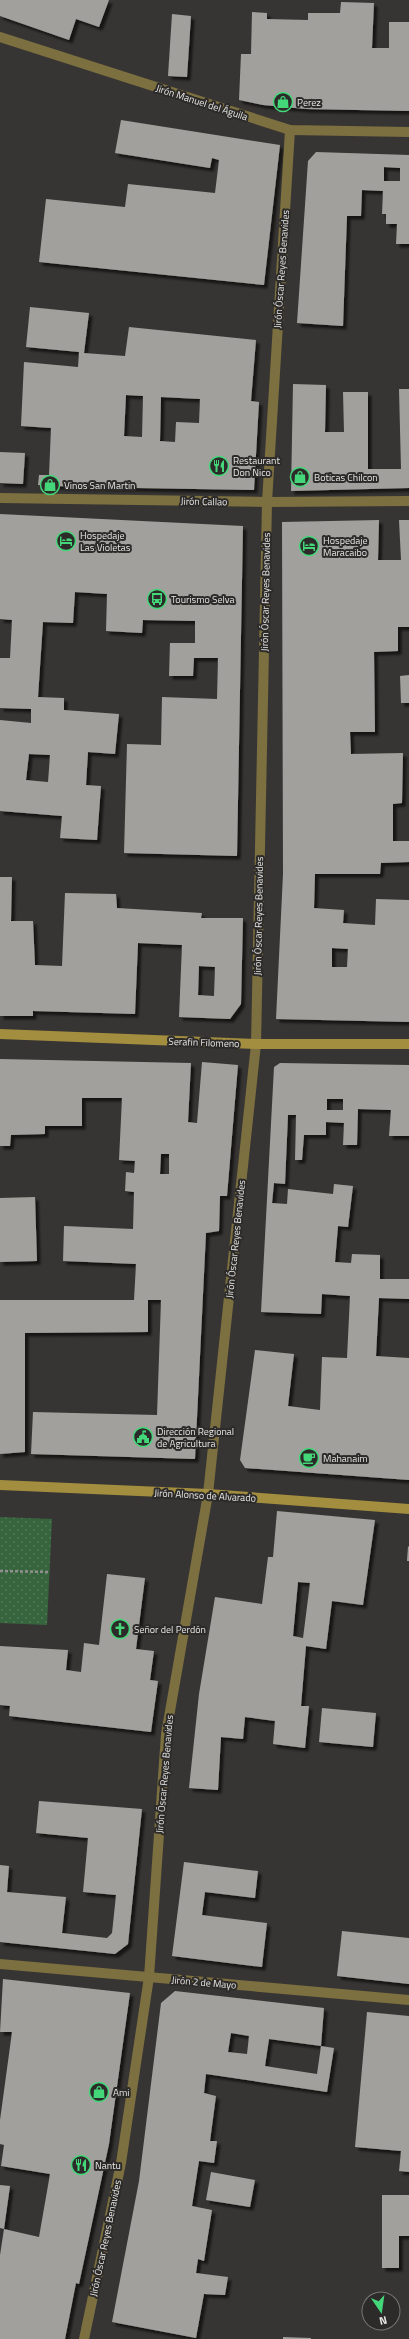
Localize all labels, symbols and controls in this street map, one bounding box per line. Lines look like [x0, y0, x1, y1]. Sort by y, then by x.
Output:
street label: Jirón Manuel del Águila [154, 81, 250, 124]
shop icon: Perez [272, 91, 294, 113]
place label: Perez [297, 95, 321, 110]
street label: Jirón Óscar Reyes Benavides [270, 209, 293, 329]
place label: Restaurant Don Nico [233, 453, 280, 480]
restaurant icon: Restaurant Don Nico [208, 455, 230, 477]
shop icon: Boticas Chilcon [289, 466, 311, 488]
place label: Boticas Chilcon [314, 470, 378, 485]
shop icon: Vinos San Martin [39, 474, 61, 496]
place label: Vinos San Martin [64, 478, 135, 493]
street label: Jirón Callao [181, 494, 227, 509]
place label: Hospedaje Las Violetas [80, 528, 131, 555]
hotel icon: Hospedaje Las Violetas [55, 530, 77, 552]
street label: Jirón Óscar Reyes Benavides [257, 532, 274, 652]
place label: Hospedaje Maracaibo [323, 533, 368, 560]
hotel icon: Hospedaje Maracaibo [298, 535, 320, 557]
bus stop icon: Tourismo Selva [146, 588, 168, 610]
place label: Tourismo Selva [171, 592, 235, 607]
street label: Jirón Óscar Reyes Benavides [250, 856, 267, 976]
street label: Serafin Filomeno [168, 1034, 240, 1051]
street label: Jirón Óscar Reyes Benavides [222, 1179, 249, 1299]
place label: Dirección Regional de Agricultura [157, 1424, 234, 1451]
public building icon: Dirección Regional de Agricultura [132, 1426, 154, 1448]
cafe icon: Mahanaim [298, 1447, 320, 1469]
place label: Mahanaim [323, 1451, 368, 1466]
street label: Jirón Alonso de Alvarado [154, 1485, 256, 1506]
church icon: Señor del Perdón [109, 1618, 131, 1640]
place label: Señor del Perdón [134, 1622, 206, 1637]
street label: Jirón Óscar Reyes Benavides [152, 1714, 177, 1834]
street label: Jirón 2 de Mayo [171, 1972, 237, 1993]
shop icon: Ami [88, 2081, 110, 2103]
place label: Ami [113, 2085, 130, 2100]
restaurant icon: Nantu [70, 2154, 92, 2176]
place label: Nantu [95, 2158, 121, 2173]
street label: Jirón Óscar Reyes Benavides [86, 2178, 125, 2298]
north arrow [361, 2291, 401, 2331]
text: N [378, 2312, 389, 2329]

